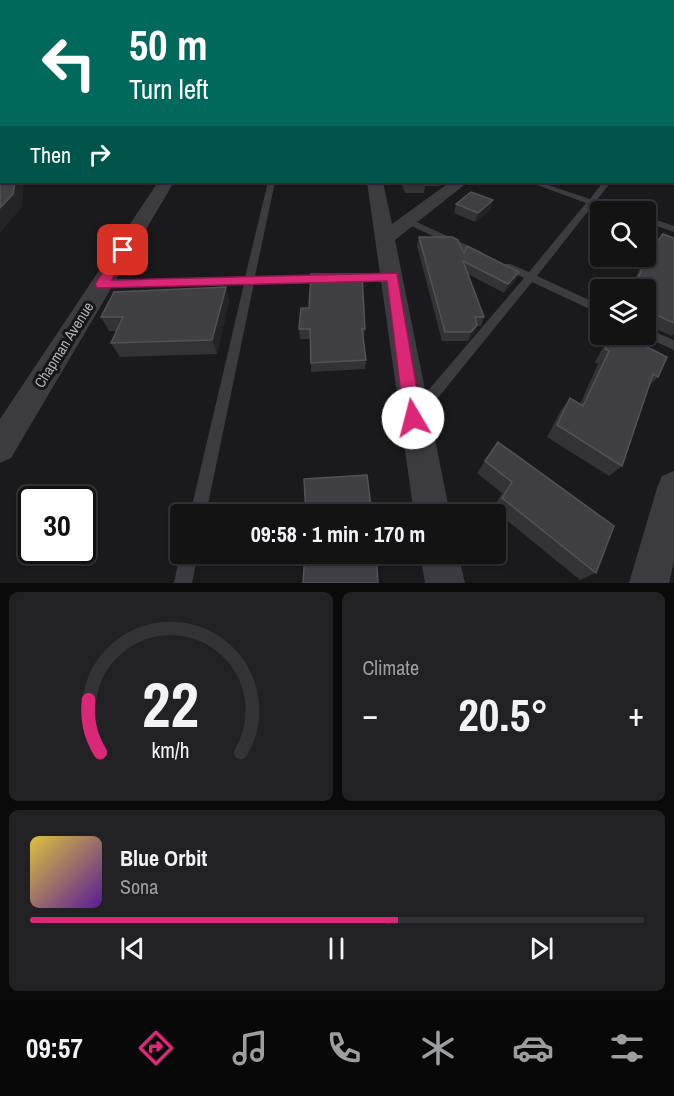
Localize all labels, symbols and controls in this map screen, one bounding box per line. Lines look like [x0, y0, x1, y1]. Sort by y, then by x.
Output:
text: 50 m [129, 17, 208, 73]
icon: left [30, 24, 108, 102]
text: Turn left [129, 71, 208, 107]
icon: right [83, 138, 116, 171]
text: Then [30, 140, 71, 170]
map controls [590, 201, 656, 345]
button: search [590, 201, 656, 267]
pin [97, 224, 148, 275]
icon: arrive [106, 233, 139, 266]
button: layers [590, 279, 656, 345]
street label: Chapman Avenue [29, 298, 98, 392]
position arrow [381, 386, 445, 450]
speed limit sign: 30 [18, 486, 96, 564]
text: 09:58 · 1 min · 170 m [251, 519, 425, 549]
text: Climate [363, 654, 419, 681]
text: 22 [142, 662, 199, 746]
text: 20.5° [458, 684, 548, 745]
text: − [363, 692, 378, 736]
text: + [628, 692, 644, 736]
text: km/h [152, 737, 190, 766]
text: Blue Orbit [120, 843, 207, 873]
text: Sona [120, 873, 158, 900]
icon: previous [116, 932, 149, 965]
icon: pause [320, 932, 353, 965]
icon: next [525, 932, 558, 965]
icon: directions [135, 1027, 177, 1069]
icon: music [229, 1027, 271, 1069]
icon: phone [323, 1027, 365, 1069]
icon: climate [417, 1027, 459, 1069]
icon: car [512, 1027, 554, 1069]
icon: filters [606, 1027, 648, 1069]
text: 09:57 [26, 1030, 83, 1066]

